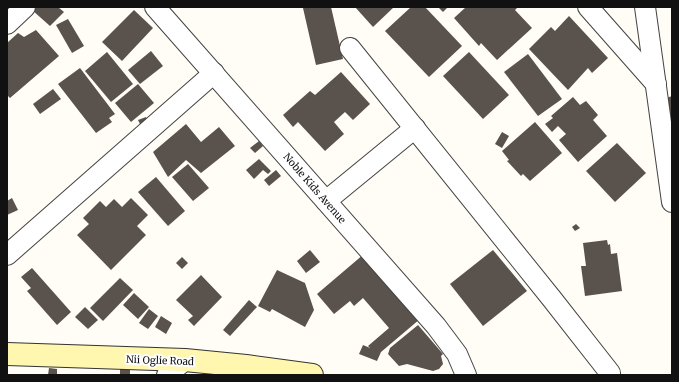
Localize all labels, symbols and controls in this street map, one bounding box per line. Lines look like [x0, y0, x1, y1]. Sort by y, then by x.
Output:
street label: Noble Kids Avenue [281, 151, 349, 226]
street label: Nii Oglie Road [126, 353, 194, 368]

